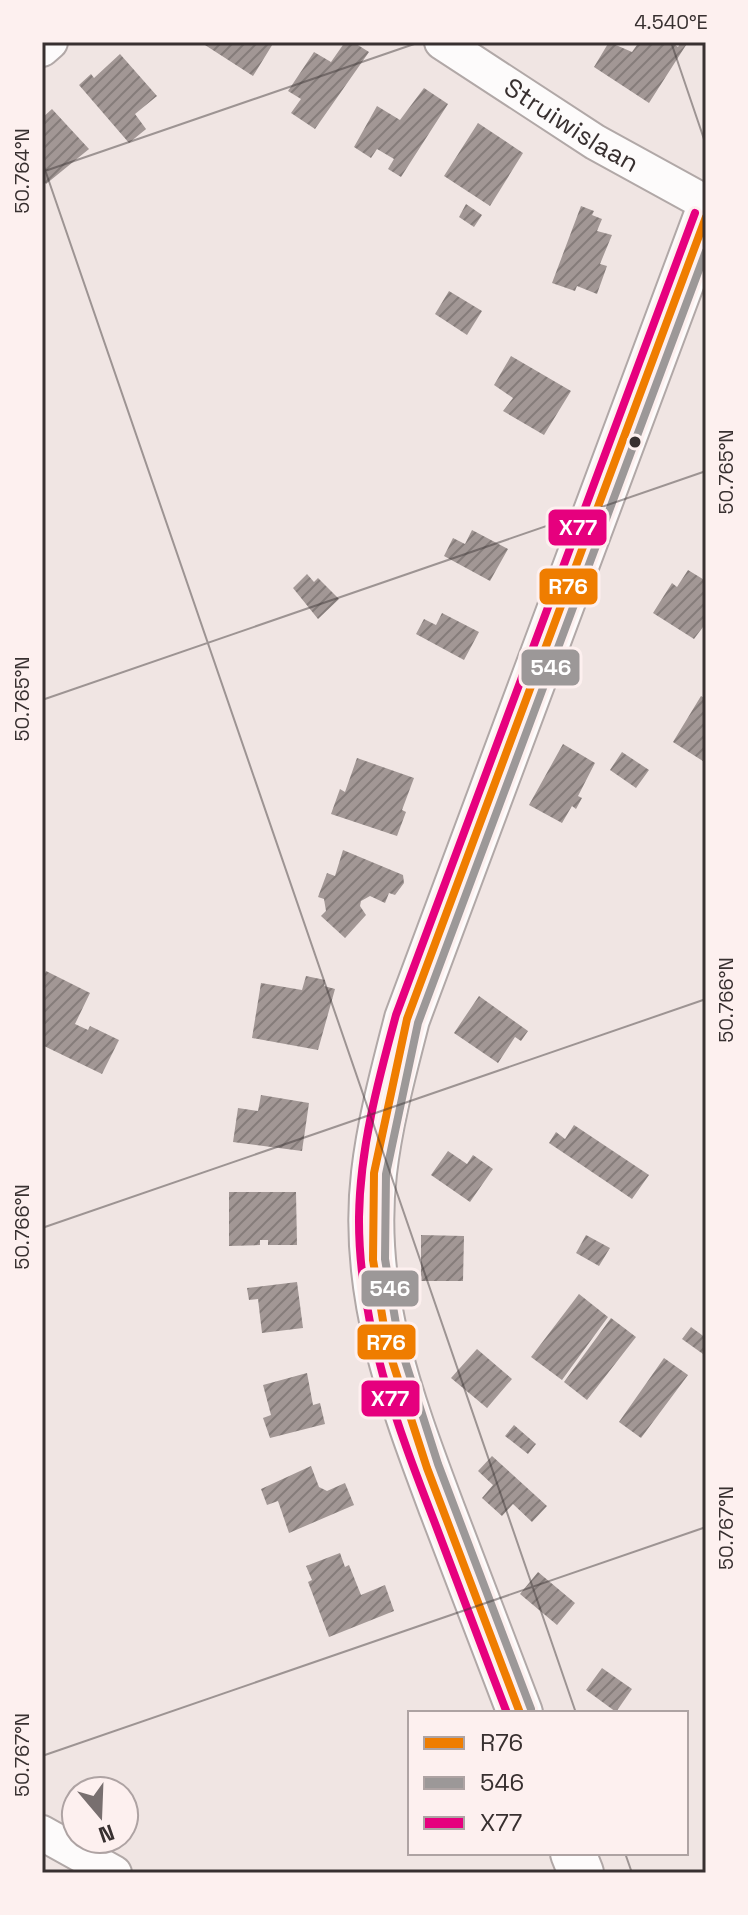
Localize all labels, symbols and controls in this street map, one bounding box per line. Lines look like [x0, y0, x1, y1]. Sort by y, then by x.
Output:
text: 4.540°E [634, 9, 708, 35]
street label: Struiwislaan [497, 70, 645, 180]
text: 50.764°N [9, 128, 35, 214]
text: 50.765°N [713, 429, 739, 515]
unlabelled marker [627, 434, 643, 450]
line badge: X77 [547, 508, 608, 547]
text: X77 [559, 513, 597, 541]
line badge: R76 [538, 567, 599, 606]
text: R76 [548, 572, 588, 600]
line badge: 546 [520, 648, 581, 687]
text: 546 [531, 653, 571, 681]
text: 50.765°N [9, 656, 35, 742]
text: 50.766°N [713, 957, 739, 1043]
text: 50.766°N [9, 1184, 35, 1270]
line badge: 546 [360, 1269, 420, 1308]
text: 546 [370, 1274, 410, 1302]
line badge: R76 [356, 1323, 417, 1361]
text: R76 [366, 1328, 406, 1356]
line badge: X77 [360, 1379, 421, 1418]
text: X77 [371, 1384, 409, 1412]
text: 50.767°N [713, 1486, 739, 1570]
legend [408, 1711, 688, 1855]
text: 50.767°N [9, 1713, 35, 1797]
text: R76 [480, 1727, 523, 1758]
text: 546 [480, 1767, 524, 1798]
north arrow [60, 1775, 140, 1855]
text: X77 [480, 1807, 522, 1838]
text: N [95, 1818, 118, 1850]

